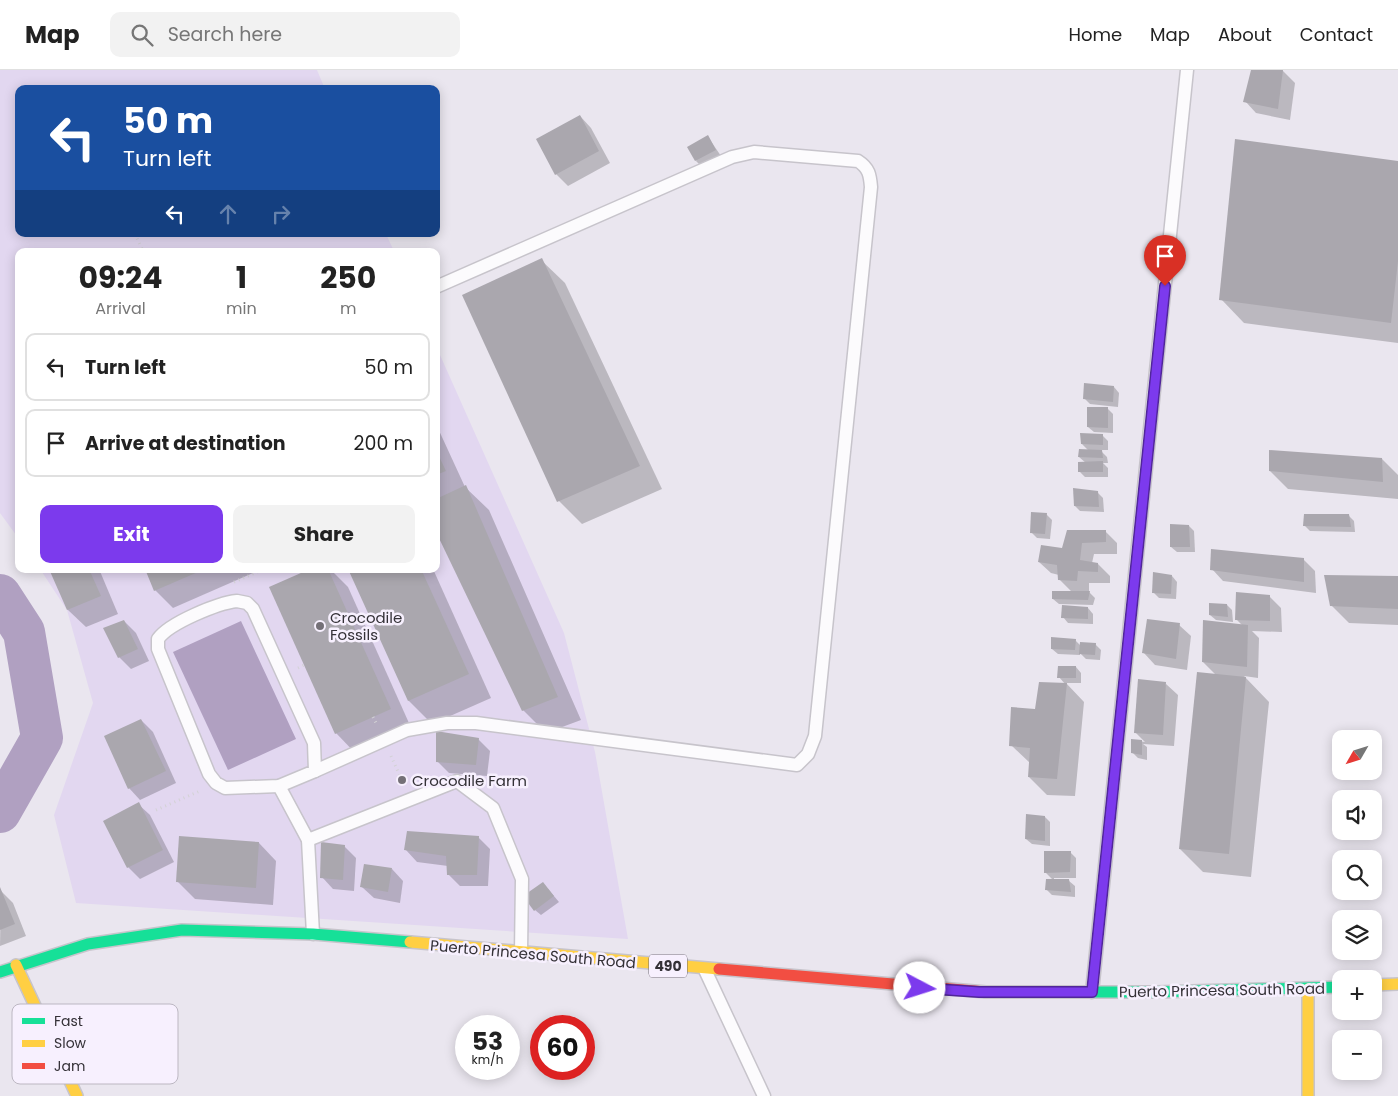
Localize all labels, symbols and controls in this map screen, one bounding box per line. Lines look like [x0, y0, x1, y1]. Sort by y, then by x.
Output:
search box [110, 12, 460, 57]
text: Map [25, 18, 80, 51]
icon: search [128, 21, 156, 49]
text: Search here [168, 21, 282, 48]
text: Home [1068, 22, 1122, 47]
text: Map [1150, 22, 1190, 47]
text: About [1218, 22, 1272, 47]
text: Contact [1300, 22, 1373, 47]
text: 50 m [123, 96, 213, 145]
icon: left [40, 105, 105, 170]
text: Turn left [123, 143, 211, 174]
icon: left [161, 200, 189, 228]
icon: ahead [214, 200, 242, 228]
icon: right [267, 200, 295, 228]
pin [1144, 235, 1186, 286]
icon: arrive [1151, 242, 1179, 270]
text: 09:24 [79, 256, 163, 299]
text: 1 [236, 256, 247, 299]
text: 250 [320, 256, 376, 299]
text: Arrival [95, 297, 146, 320]
text: min [226, 297, 257, 320]
text: m [340, 297, 357, 320]
icon: left [42, 353, 70, 381]
text: Turn left [85, 354, 166, 381]
text: 50 m [364, 354, 413, 381]
icon: arrive [42, 429, 70, 457]
text: Arrive at destination [85, 430, 286, 457]
text: 200 m [354, 430, 413, 457]
button: Exit [40, 505, 223, 563]
button: Share [233, 505, 415, 563]
place label: Crocodile Fossils [330, 607, 402, 645]
marker: Crocodile Fossils [314, 620, 326, 632]
north arrow [1332, 730, 1382, 780]
map controls [1332, 730, 1382, 1080]
place label: Crocodile Farm [412, 770, 527, 791]
marker: Crocodile Farm [396, 774, 408, 786]
button: sound [1332, 790, 1382, 840]
button: search [1332, 850, 1382, 900]
button: layers [1332, 910, 1382, 960]
street label: Puerto Princesa South Road [429, 935, 637, 973]
road number: 490 [649, 954, 687, 978]
position arrow [893, 961, 945, 1013]
button: + [1332, 970, 1382, 1020]
street label: Puerto Princesa South Road [1119, 978, 1325, 1002]
legend [12, 1004, 178, 1084]
text: Fast [54, 1011, 83, 1031]
speed limit sign: 60 [530, 1015, 595, 1080]
text: 53 [472, 1024, 503, 1059]
button: − [1332, 1030, 1382, 1080]
text: Slow [54, 1033, 87, 1053]
text: km/h [472, 1051, 503, 1068]
text: Jam [54, 1056, 85, 1076]

